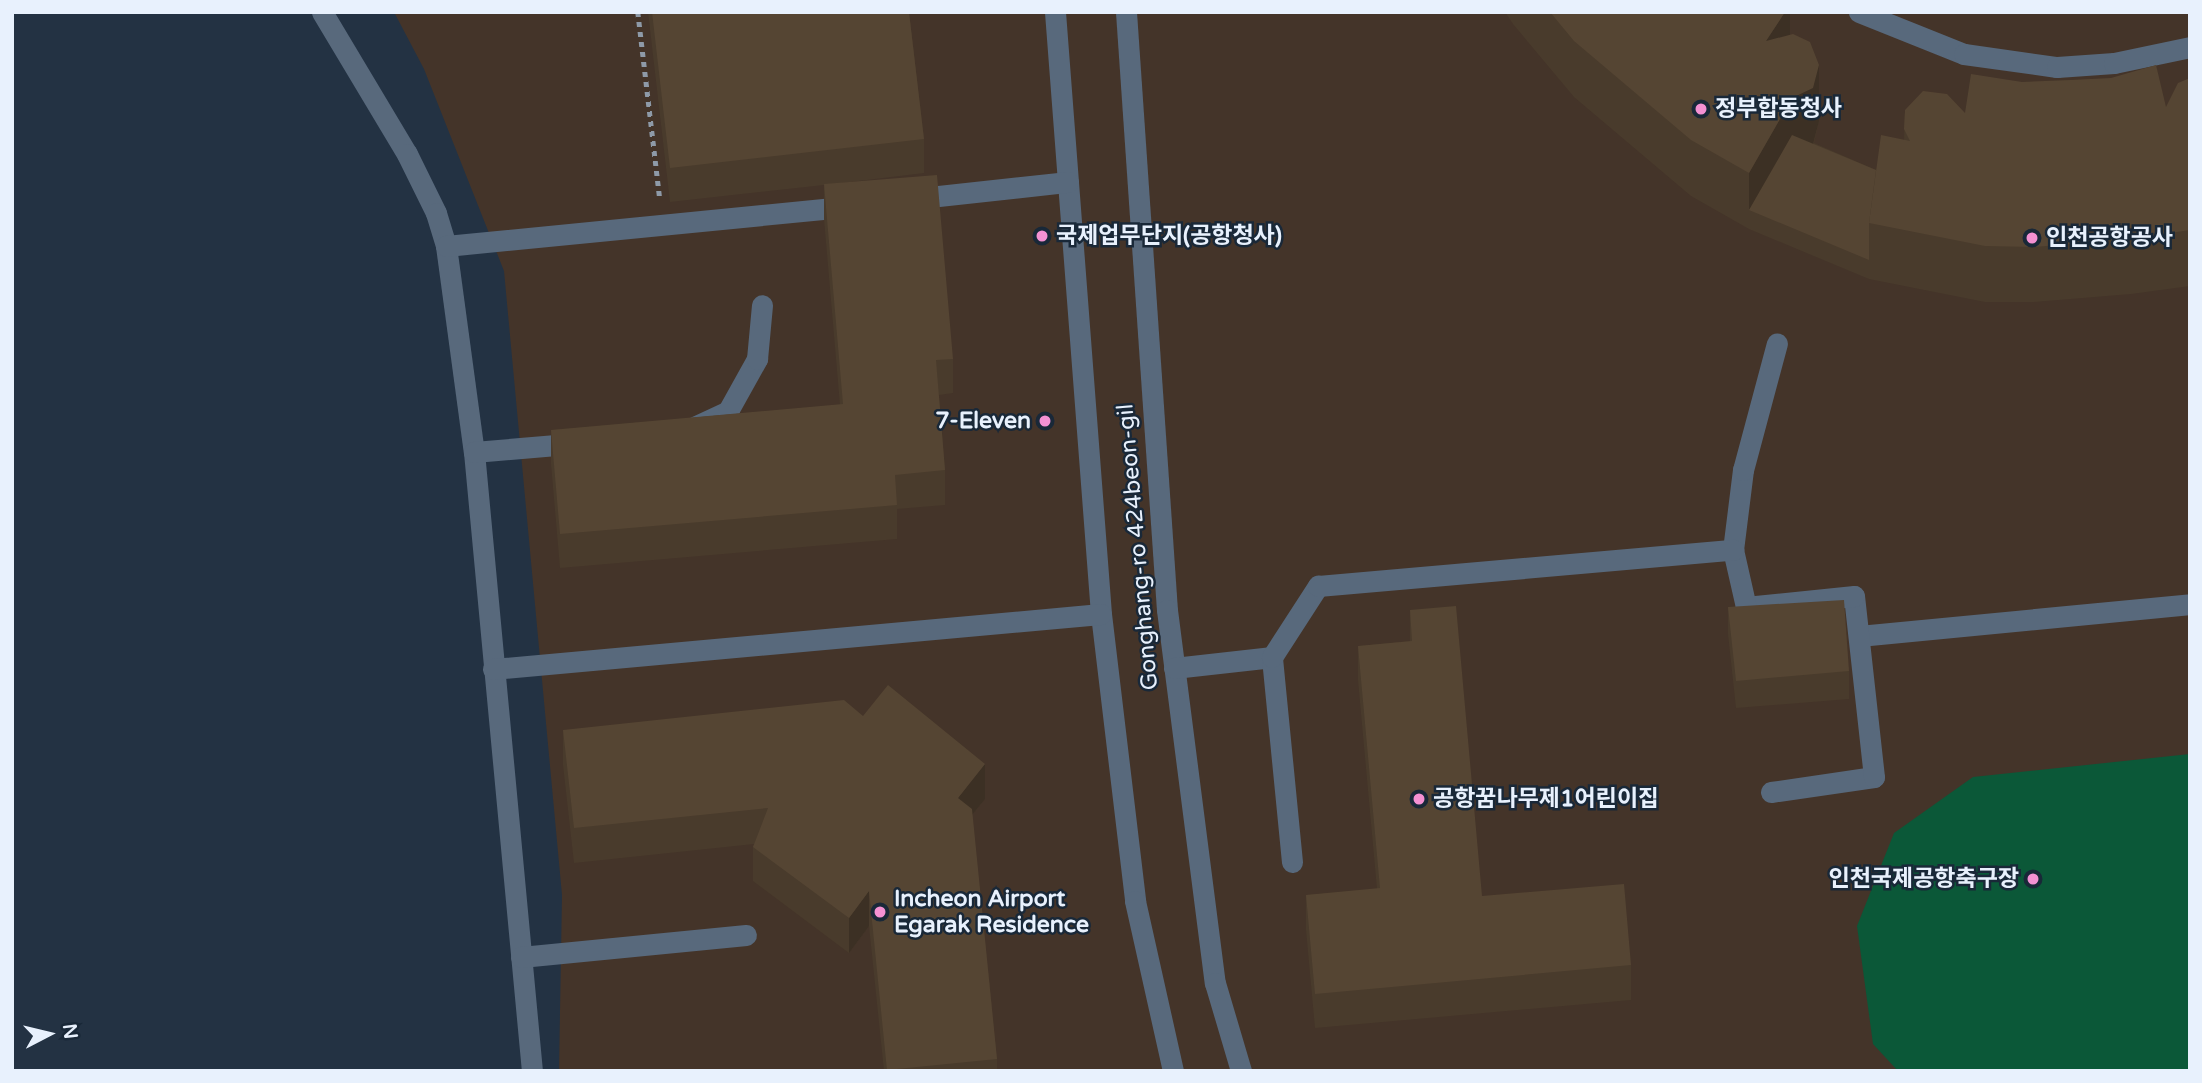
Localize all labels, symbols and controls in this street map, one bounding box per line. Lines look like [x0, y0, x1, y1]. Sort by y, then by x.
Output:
place label: 정부합동청사 [1715, 95, 1842, 123]
marker: 정부합동청사 [1693, 101, 1709, 117]
place label: 국제업무단지(공항청사) [1056, 222, 1282, 250]
place label: 인천공항공사 [2046, 224, 2173, 252]
marker: 국제업무단지(공항청사) [1034, 228, 1050, 244]
marker: 인천공항공사 [2024, 230, 2040, 246]
street label: Gonghang-ro 424beon-gil [1112, 403, 1164, 691]
place label: 7-Eleven [935, 407, 1031, 435]
marker: 7-Eleven [1037, 413, 1053, 429]
place label: 공항꿈나무제1어린이집 [1433, 785, 1659, 813]
marker: 공항꿈나무제1어린이집 [1411, 791, 1427, 807]
place label: 인천국제공항축구장 [1829, 865, 2019, 893]
marker: 인천국제공항축구장 [2025, 871, 2041, 887]
place label: Incheon Airport Egarak Residence [894, 885, 1089, 939]
marker: Incheon Airport Egarak Residence [872, 904, 888, 920]
north arrow [14, 999, 84, 1069]
text: N [58, 1023, 82, 1040]

